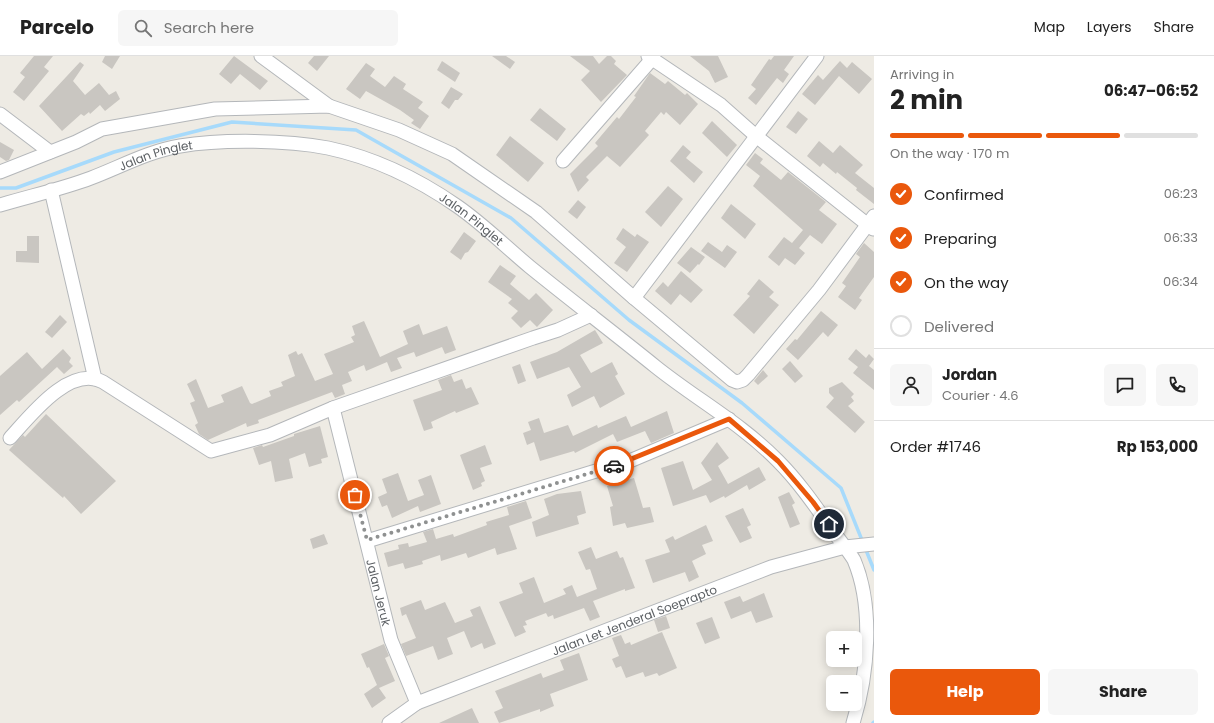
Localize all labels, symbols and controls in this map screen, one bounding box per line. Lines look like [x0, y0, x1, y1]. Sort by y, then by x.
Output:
search box [118, 10, 398, 46]
text: Parcelo [20, 14, 94, 41]
icon: search [132, 17, 154, 39]
text: Search here [164, 17, 254, 38]
text: Map [1034, 17, 1065, 37]
text: Layers [1087, 17, 1131, 37]
text: Share [1153, 17, 1194, 37]
text: Arriving in [890, 65, 954, 84]
text: 06:47–06:52 [1104, 80, 1198, 101]
text: 2 min [890, 82, 963, 118]
street label: Jalan Pinglet [116, 136, 193, 174]
text: On the way · 170 m [890, 144, 1009, 163]
icon: check [890, 183, 912, 205]
text: Confirmed [924, 184, 1004, 205]
text: 06:23 [1164, 184, 1198, 203]
street label: Jalan Pinglet [436, 188, 508, 249]
icon: check [890, 227, 912, 249]
text: Preparing [924, 228, 997, 249]
text: 06:33 [1163, 228, 1198, 247]
icon: check [890, 271, 912, 293]
text: On the way [924, 272, 1009, 293]
text: 06:34 [1163, 272, 1198, 291]
text: Delivered [924, 316, 994, 337]
button: person [890, 364, 932, 406]
text: Jordan [942, 364, 997, 385]
button: chat [1104, 364, 1146, 406]
button: phone [1156, 364, 1198, 406]
text: Courier · 4.6 [942, 386, 1019, 405]
text: Order #1746 [890, 436, 981, 457]
text: Rp 153,000 [1117, 436, 1198, 457]
courier [594, 446, 634, 486]
icon: car [603, 455, 625, 477]
pin [338, 478, 372, 512]
icon: bag [344, 484, 366, 506]
pin [812, 507, 846, 541]
icon: home [818, 513, 840, 535]
street label: Jalan Jeruk [363, 557, 396, 628]
street label: Jalan Let Jenderal Soeprapto [549, 580, 719, 659]
map controls [826, 631, 862, 711]
button: + [826, 631, 862, 667]
button: Help [890, 669, 1040, 715]
button: Share [1048, 669, 1198, 715]
button: − [826, 675, 862, 711]

